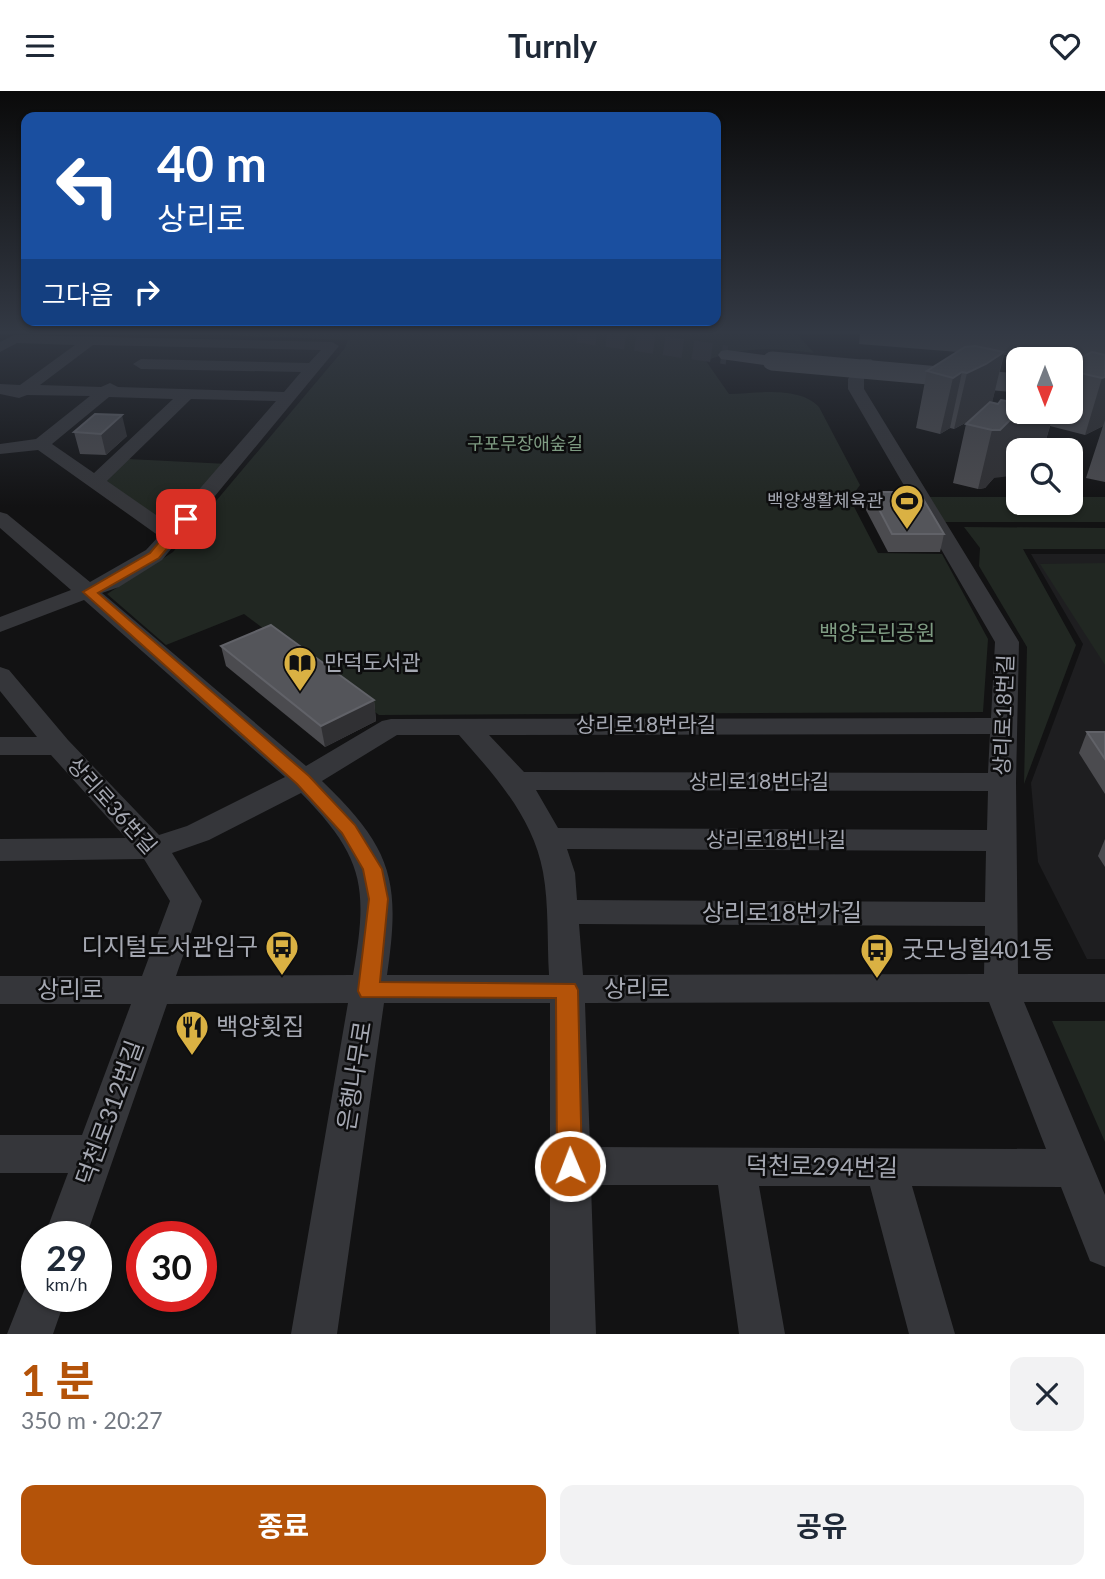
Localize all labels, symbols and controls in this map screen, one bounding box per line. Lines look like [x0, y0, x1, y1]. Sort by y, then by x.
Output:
text: Turnly [508, 26, 597, 65]
icon: menu [21, 27, 59, 65]
icon: heart [1046, 27, 1084, 65]
text: 40 m [157, 134, 267, 192]
icon: left [42, 140, 133, 231]
text: 상리로 [157, 198, 245, 237]
icon: right [128, 273, 166, 311]
text: 그다음 [42, 278, 114, 310]
north arrow [1006, 347, 1083, 423]
map controls [1006, 347, 1083, 515]
park label: 구포무장애숲길 [467, 432, 583, 454]
button: search [1006, 438, 1083, 515]
sports icon: 백양생활체육관 [888, 482, 926, 531]
pin [156, 489, 216, 549]
place label: 백양생활체육관 [767, 489, 883, 511]
icon: arrive [167, 500, 205, 538]
park label: 백양근린공원 [819, 619, 935, 644]
library icon: 만덕도서관 [281, 644, 319, 693]
place label: 만덕도서관 [324, 649, 421, 674]
street label: 상리로18번길 [988, 654, 1017, 776]
street label: 상리로18번라길 [576, 711, 716, 736]
street label: 상리로36번길 [63, 752, 163, 858]
street label: 상리로18번다길 [689, 768, 829, 793]
street label: 상리로18번나길 [706, 826, 846, 851]
street label: 상리로18번가길 [702, 897, 862, 926]
bus stop icon: 디지털도서관입구 [263, 928, 301, 977]
place label: 디지털도서관입구 [81, 931, 258, 960]
bus stop icon: 굿모닝힐401동 [858, 931, 896, 980]
place label: 굿모닝힐401동 [902, 934, 1054, 963]
street label: 상리로 [604, 973, 670, 1002]
street label: 상리로 [37, 974, 103, 1003]
restaurant icon: 백양횟집 [173, 1008, 211, 1057]
place label: 백양횟집 [216, 1011, 304, 1040]
street label: 은행나무로 [331, 1019, 376, 1133]
street label: 덕천로312번길 [69, 1036, 148, 1189]
position arrow [533, 1129, 607, 1203]
street label: 덕천로294번길 [746, 1150, 898, 1181]
speed limit sign: 30 [126, 1221, 217, 1312]
text: 29 [46, 1236, 87, 1278]
text: km/h [45, 1273, 88, 1295]
text: 1 분 [21, 1355, 94, 1405]
button: close [1010, 1357, 1084, 1431]
text: 350 m · 20:27 [21, 1406, 163, 1434]
button: 종료 [21, 1485, 546, 1565]
button: 공유 [560, 1485, 1084, 1565]

